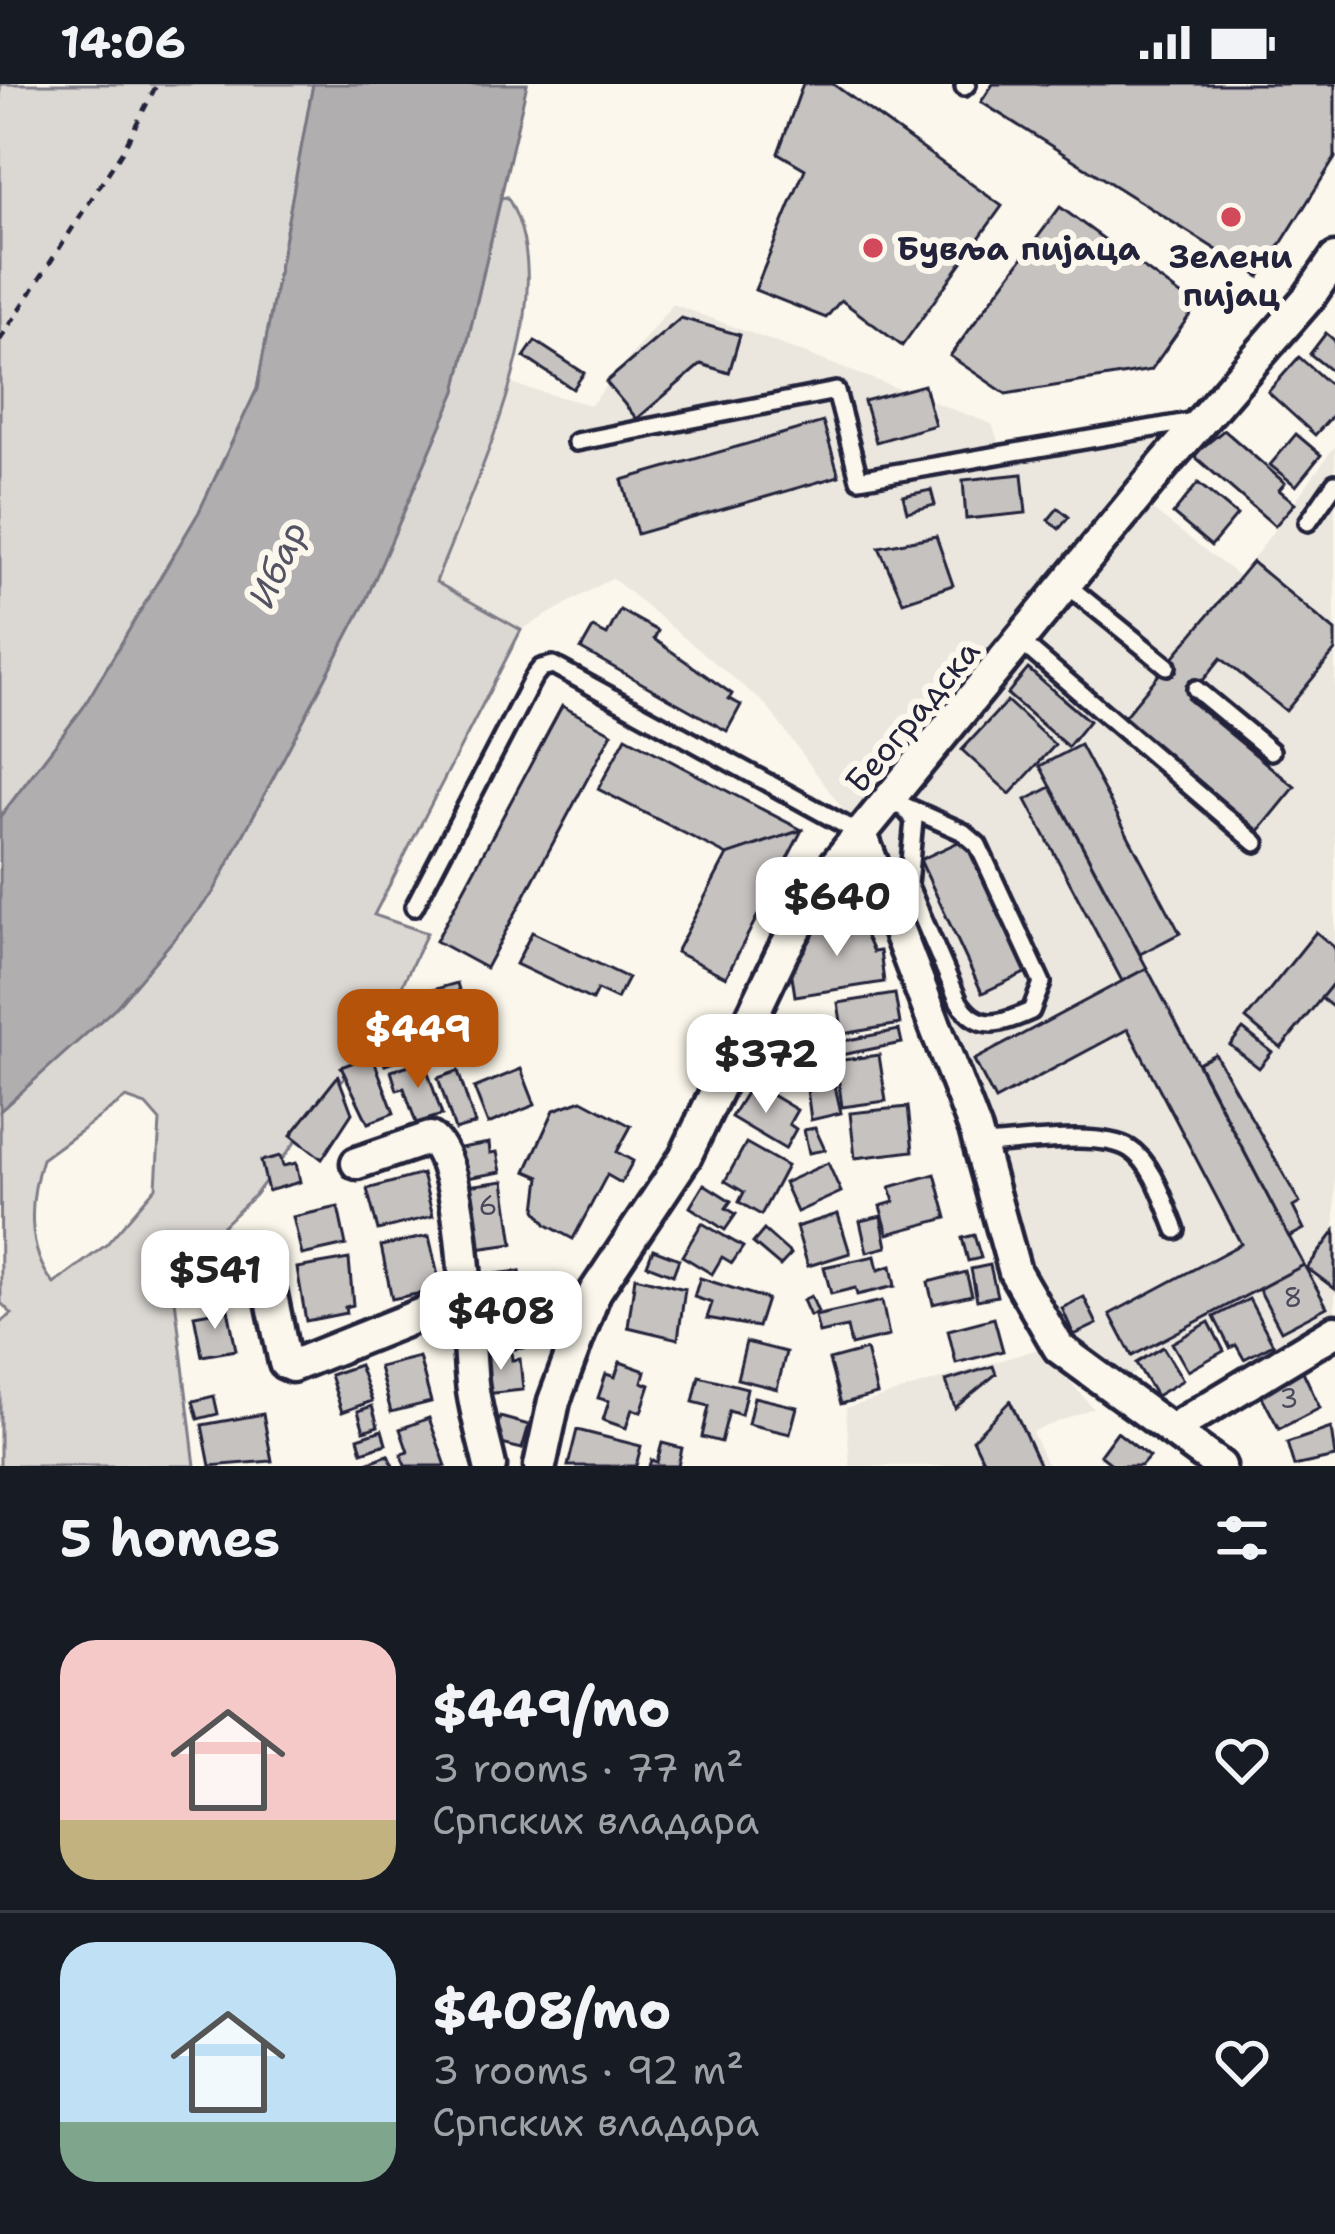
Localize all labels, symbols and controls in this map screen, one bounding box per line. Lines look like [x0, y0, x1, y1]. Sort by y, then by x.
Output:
text: 14:06 [60, 12, 186, 72]
marker: Зелени пијац [1218, 204, 1244, 230]
place label: Бувља пијаца [897, 226, 1141, 271]
place label: Зелени пијац [1169, 234, 1293, 317]
marker: Бувља пијаца [860, 235, 886, 261]
water label: Ибар [237, 513, 318, 616]
street label: Београдска [835, 630, 990, 803]
pin: $640 [766, 857, 908, 959]
text: $640 [783, 870, 891, 922]
pin: $449 [347, 989, 489, 1091]
text: $449 [364, 1002, 472, 1054]
pin: $372 [695, 1014, 837, 1116]
text: $372 [714, 1027, 818, 1079]
house number: 6 [479, 1187, 497, 1224]
pin: $541 [144, 1230, 286, 1332]
text: $541 [168, 1243, 262, 1295]
pin: $408 [430, 1271, 572, 1373]
house number: 8 [1284, 1279, 1302, 1316]
text: $408 [447, 1284, 555, 1336]
house number: 3 [1280, 1380, 1298, 1417]
text: 5 homes [60, 1504, 280, 1572]
icon: filters [1209, 1505, 1275, 1571]
text: $449/mo [432, 1674, 671, 1742]
icon: home [156, 1688, 300, 1832]
icon: heart [1209, 1727, 1275, 1793]
text: 3 rooms · 77 m² [432, 1742, 744, 1794]
text: Српских владара [432, 1794, 759, 1846]
text: $408/mo [432, 1976, 671, 2044]
icon: home [156, 1990, 300, 2134]
icon: heart [1209, 2029, 1275, 2095]
text: 3 rooms · 92 m² [432, 2044, 744, 2096]
text: Српских владара [432, 2096, 759, 2148]

